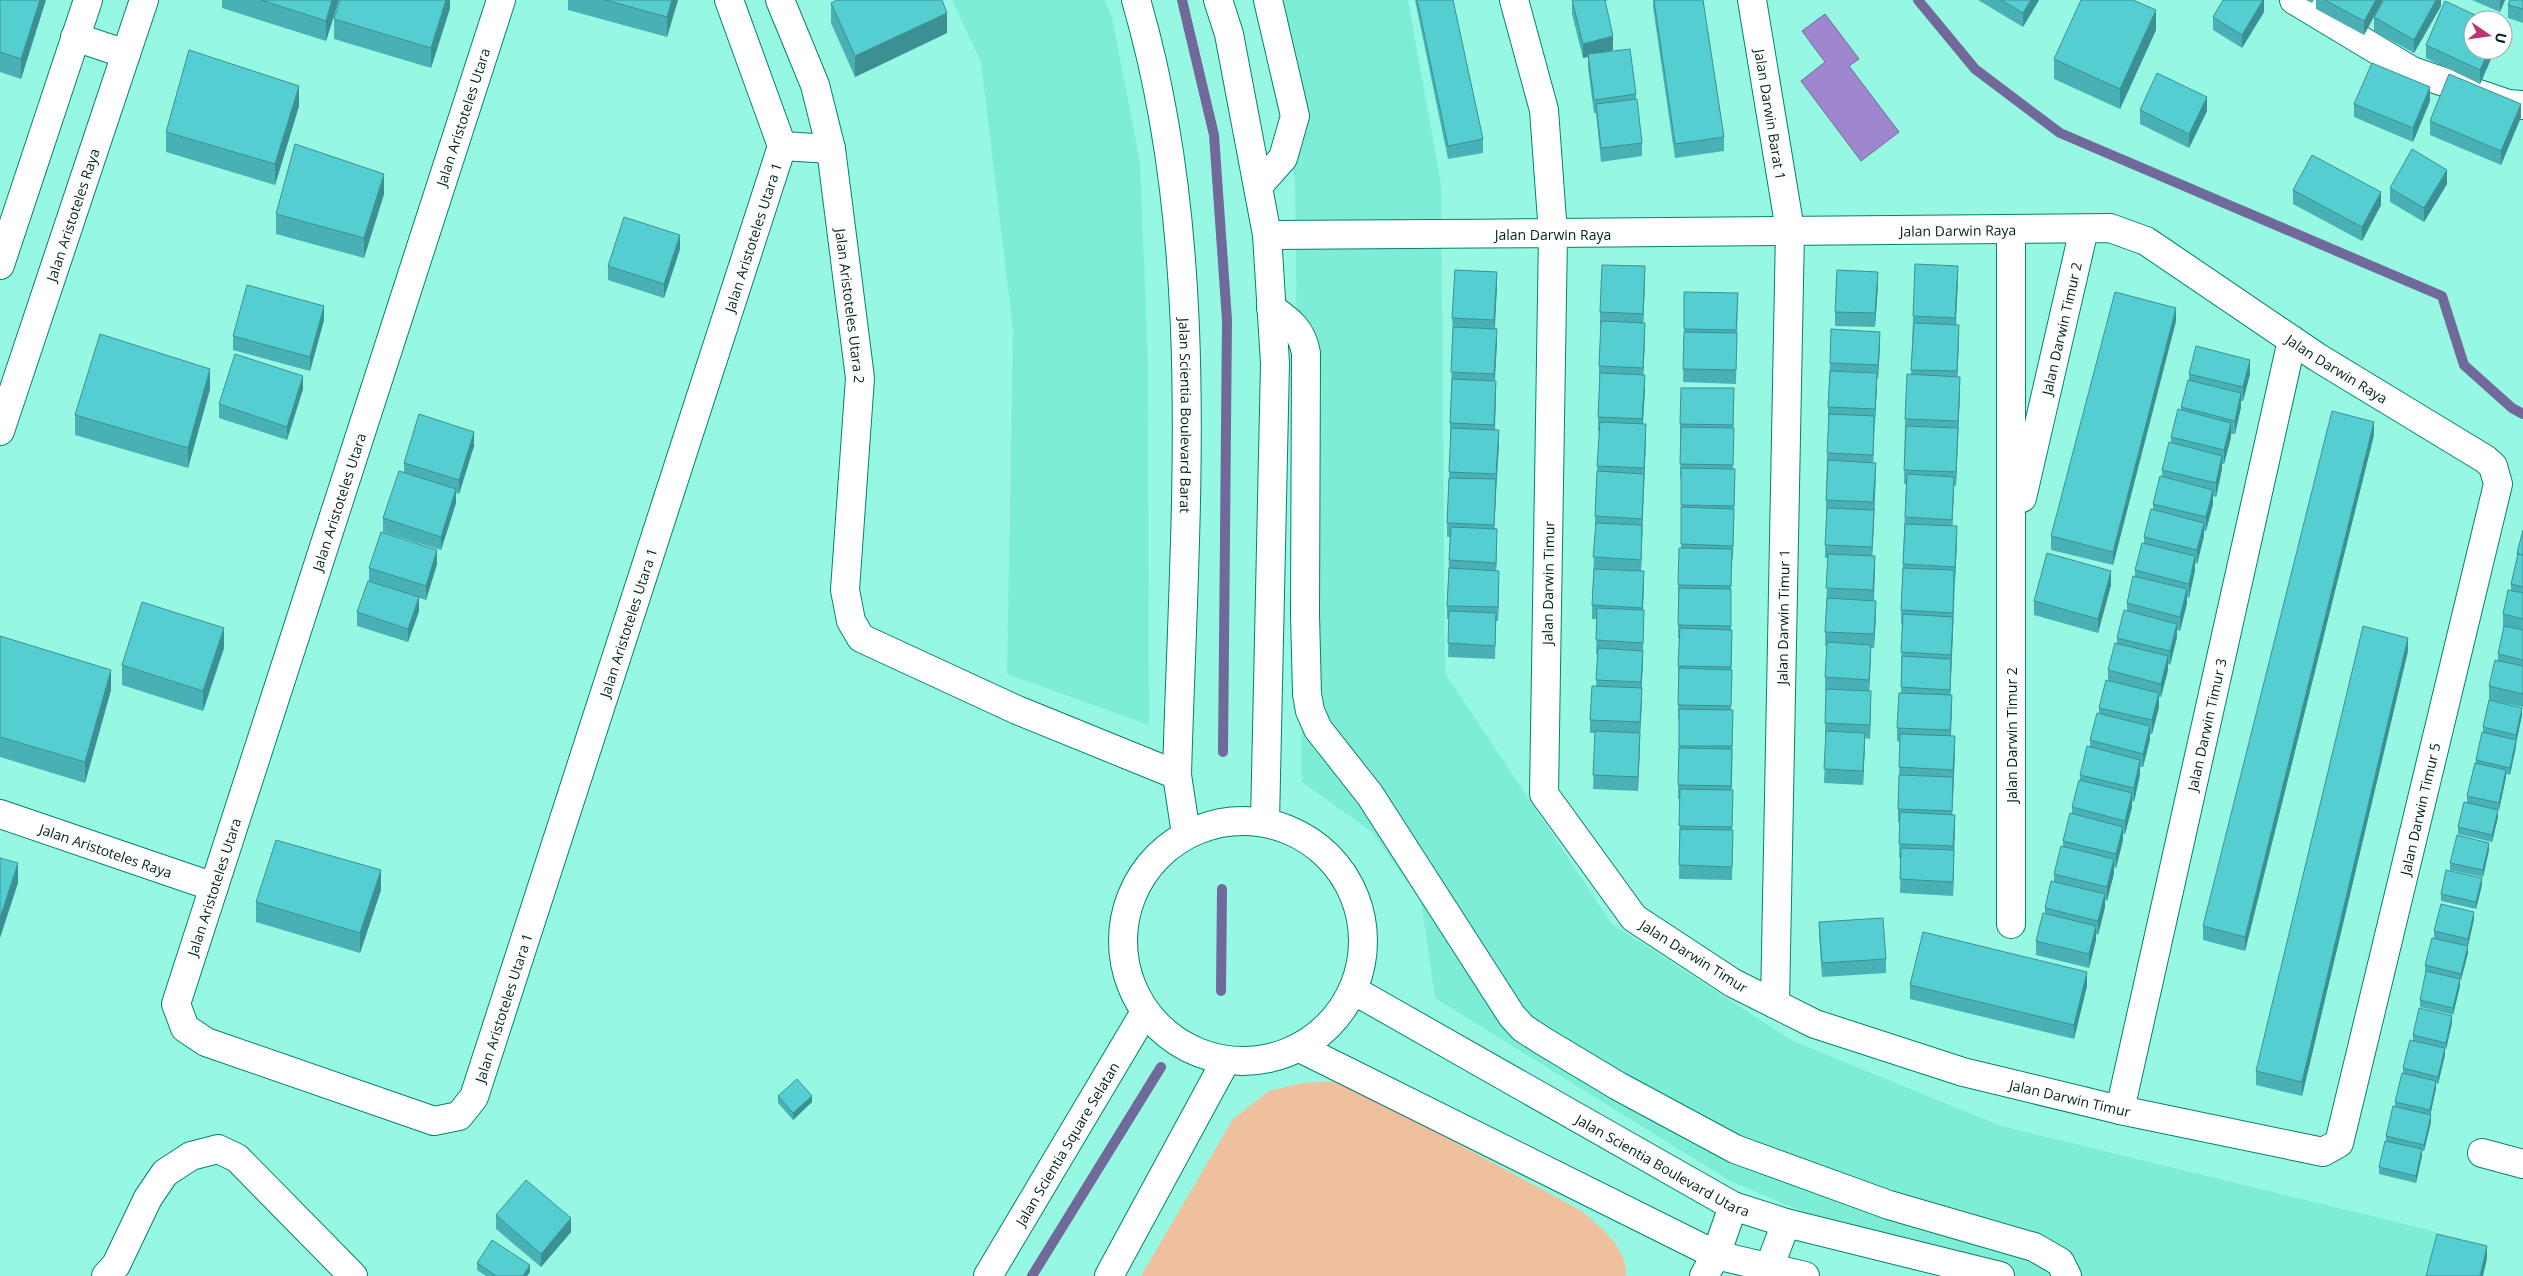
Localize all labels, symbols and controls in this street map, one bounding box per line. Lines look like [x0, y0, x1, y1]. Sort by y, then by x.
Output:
north arrow [2463, 10, 2513, 60]
text: U [2491, 31, 2512, 45]
street label: Jalan Aristoteles Utara [431, 45, 494, 190]
street label: Jalan Darwin Barat 1 [1750, 46, 1791, 181]
street label: Jalan Aristoteles Raya [41, 146, 103, 286]
street label: Jalan Aristoteles Utara 1 [719, 160, 786, 316]
street label: Jalan Darwin Raya [1898, 220, 2016, 240]
street label: Jalan Aristoteles Utara 2 [831, 225, 870, 384]
street label: Jalan Darwin Raya [1493, 225, 1611, 244]
street label: Jalan Darwin Timur 2 [2036, 260, 2086, 399]
street label: Jalan Scientia Boulevard Barat [1175, 316, 1196, 513]
street label: Jalan Darwin Raya [2281, 328, 2392, 407]
street label: Jalan Aristoteles Utara [307, 430, 370, 575]
street label: Jalan Darwin Timur [1537, 520, 1558, 647]
street label: Jalan Aristoteles Utara 1 [594, 545, 661, 702]
street label: Jalan Darwin Timur 1 [1772, 549, 1794, 687]
street label: Jalan Darwin Timur 3 [2182, 656, 2230, 795]
street label: Jalan Darwin Timur 2 [2002, 667, 2021, 805]
street label: Jalan Darwin Timur 5 [2395, 741, 2444, 879]
street label: Jalan Aristoteles Utara [182, 815, 245, 960]
street label: Jalan Aristoteles Raya [35, 818, 175, 882]
street label: Jalan Darwin Timur [1635, 914, 1752, 997]
street label: Jalan Aristoteles Utara 1 [469, 931, 536, 1087]
street label: Jalan Scientia Square Selatan [1010, 1058, 1123, 1231]
street label: Jalan Darwin Timur [2006, 1074, 2133, 1121]
street label: Jalan Scientia Boulevard Utara [1571, 1108, 1752, 1220]

